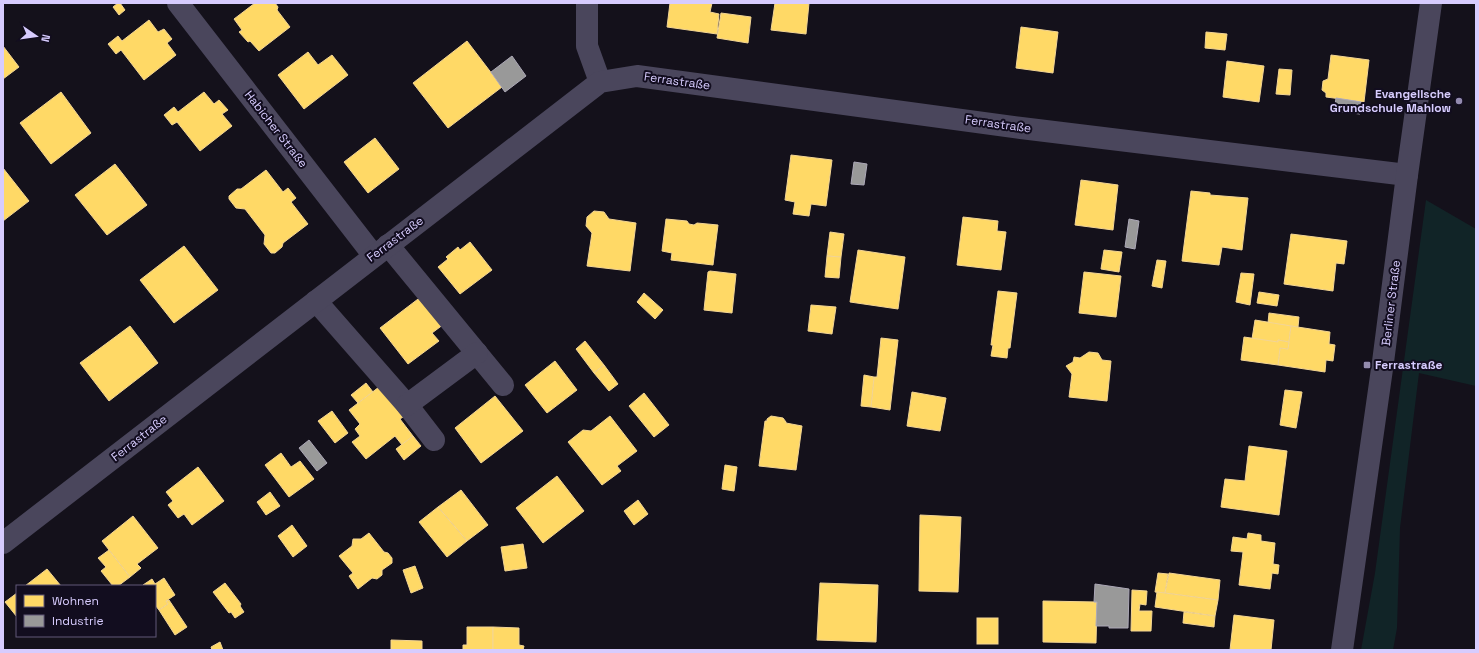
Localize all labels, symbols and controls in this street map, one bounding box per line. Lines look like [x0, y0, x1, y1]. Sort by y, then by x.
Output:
north arrow [16, 16, 56, 56]
text: N [38, 33, 53, 43]
street label: Ferrastraße [643, 68, 711, 94]
place label: Evangelische Grundschule Mahlow [1330, 86, 1451, 116]
street label: Habicher Straße [241, 87, 311, 171]
marker: Evangelische Grundschule Mahlow [1454, 96, 1464, 106]
street label: Ferrastraße [964, 111, 1032, 137]
street label: Ferrastraße [364, 213, 426, 265]
street label: Berliner Straße [1378, 259, 1404, 347]
place label: Ferrastraße [1375, 357, 1443, 373]
marker: Ferrastraße [1362, 360, 1372, 370]
street label: Ferrastraße [108, 411, 170, 465]
legend [16, 585, 156, 637]
text: Wohnen [52, 593, 99, 609]
text: Industrie [52, 613, 104, 629]

